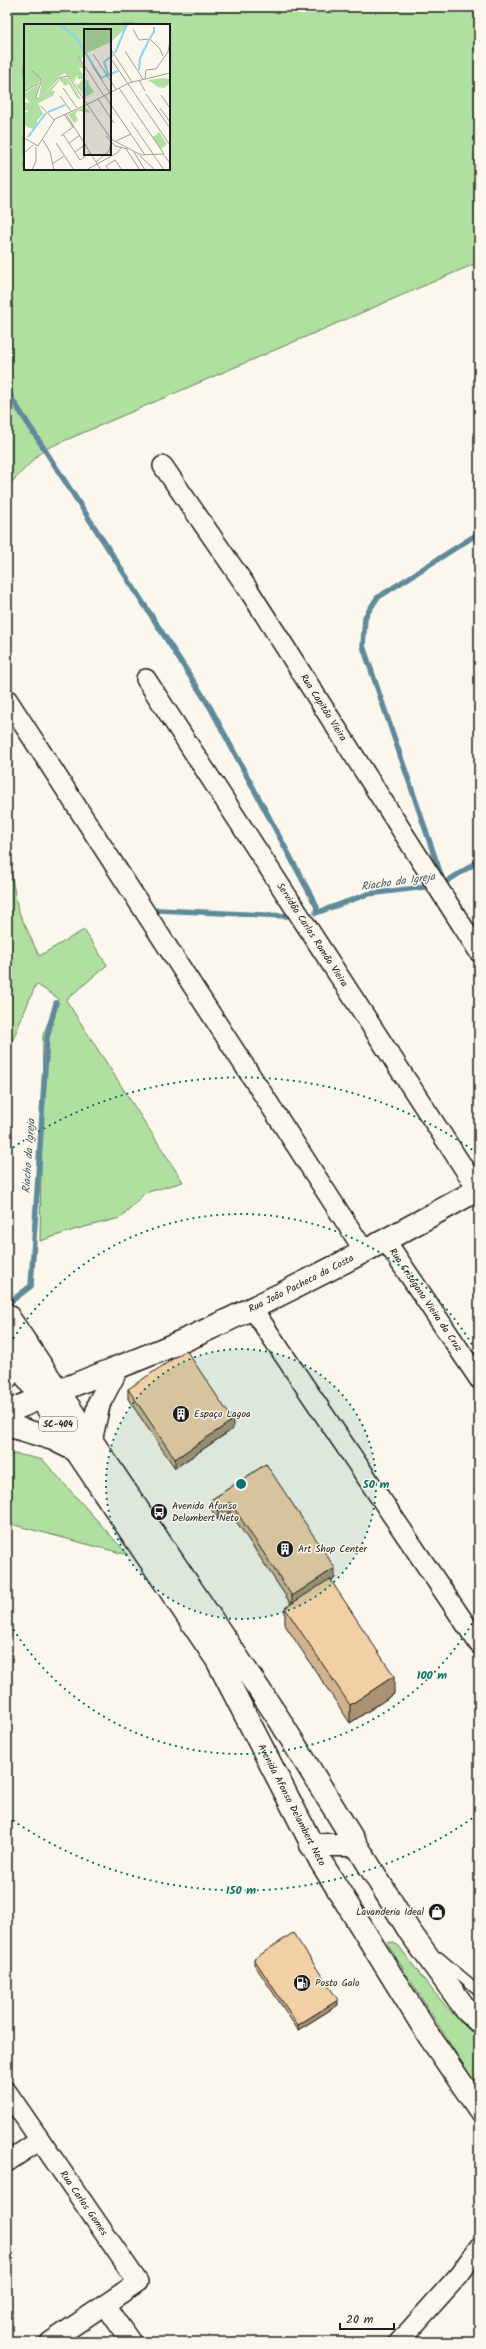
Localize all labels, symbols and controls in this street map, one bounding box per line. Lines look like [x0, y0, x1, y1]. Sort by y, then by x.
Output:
inset map [24, 24, 170, 170]
street label: Rua Capitão Vieira [296, 671, 351, 745]
water label: Riacho da Igreja [360, 868, 437, 896]
street label: Servidão Carlos Romão Vieira [272, 879, 352, 990]
water label: Riacho da Igreja [17, 1117, 41, 1194]
street label: Rua Crisógono Vieira da Cruz [385, 1245, 467, 1355]
street label: Rua João Pacheco da Costa [246, 1250, 357, 1317]
building icon: Espaço Lagoa [171, 1404, 191, 1424]
place label: Espaço Lagoa [194, 1406, 251, 1422]
road number: SC-404 [39, 1417, 77, 1431]
text: 50 m [362, 1475, 390, 1494]
centre of rings [234, 1477, 248, 1491]
place label: Avenida Afonso Delambert Neto [172, 1498, 239, 1526]
bus stop icon: Avenida Afonso Delambert Neto [149, 1502, 169, 1522]
building icon: Art Shop Center [275, 1539, 295, 1559]
place label: Art Shop Center [298, 1541, 367, 1557]
text: 100 m [417, 1666, 447, 1685]
street label: Avenida Afonso Delambert Neto [253, 1741, 330, 1870]
text: 150 m [226, 1881, 256, 1900]
shop icon: Lavanderia Ideal [427, 1902, 447, 1922]
place label: Lavanderia Ideal [356, 1904, 425, 1920]
fuel station icon: Posto Galo [292, 1973, 312, 1993]
place label: Posto Galo [315, 1975, 360, 1991]
street label: Rua Carlos Gomes [55, 2167, 112, 2240]
scale bar [340, 2305, 394, 2331]
text: 20 m [346, 2310, 374, 2329]

